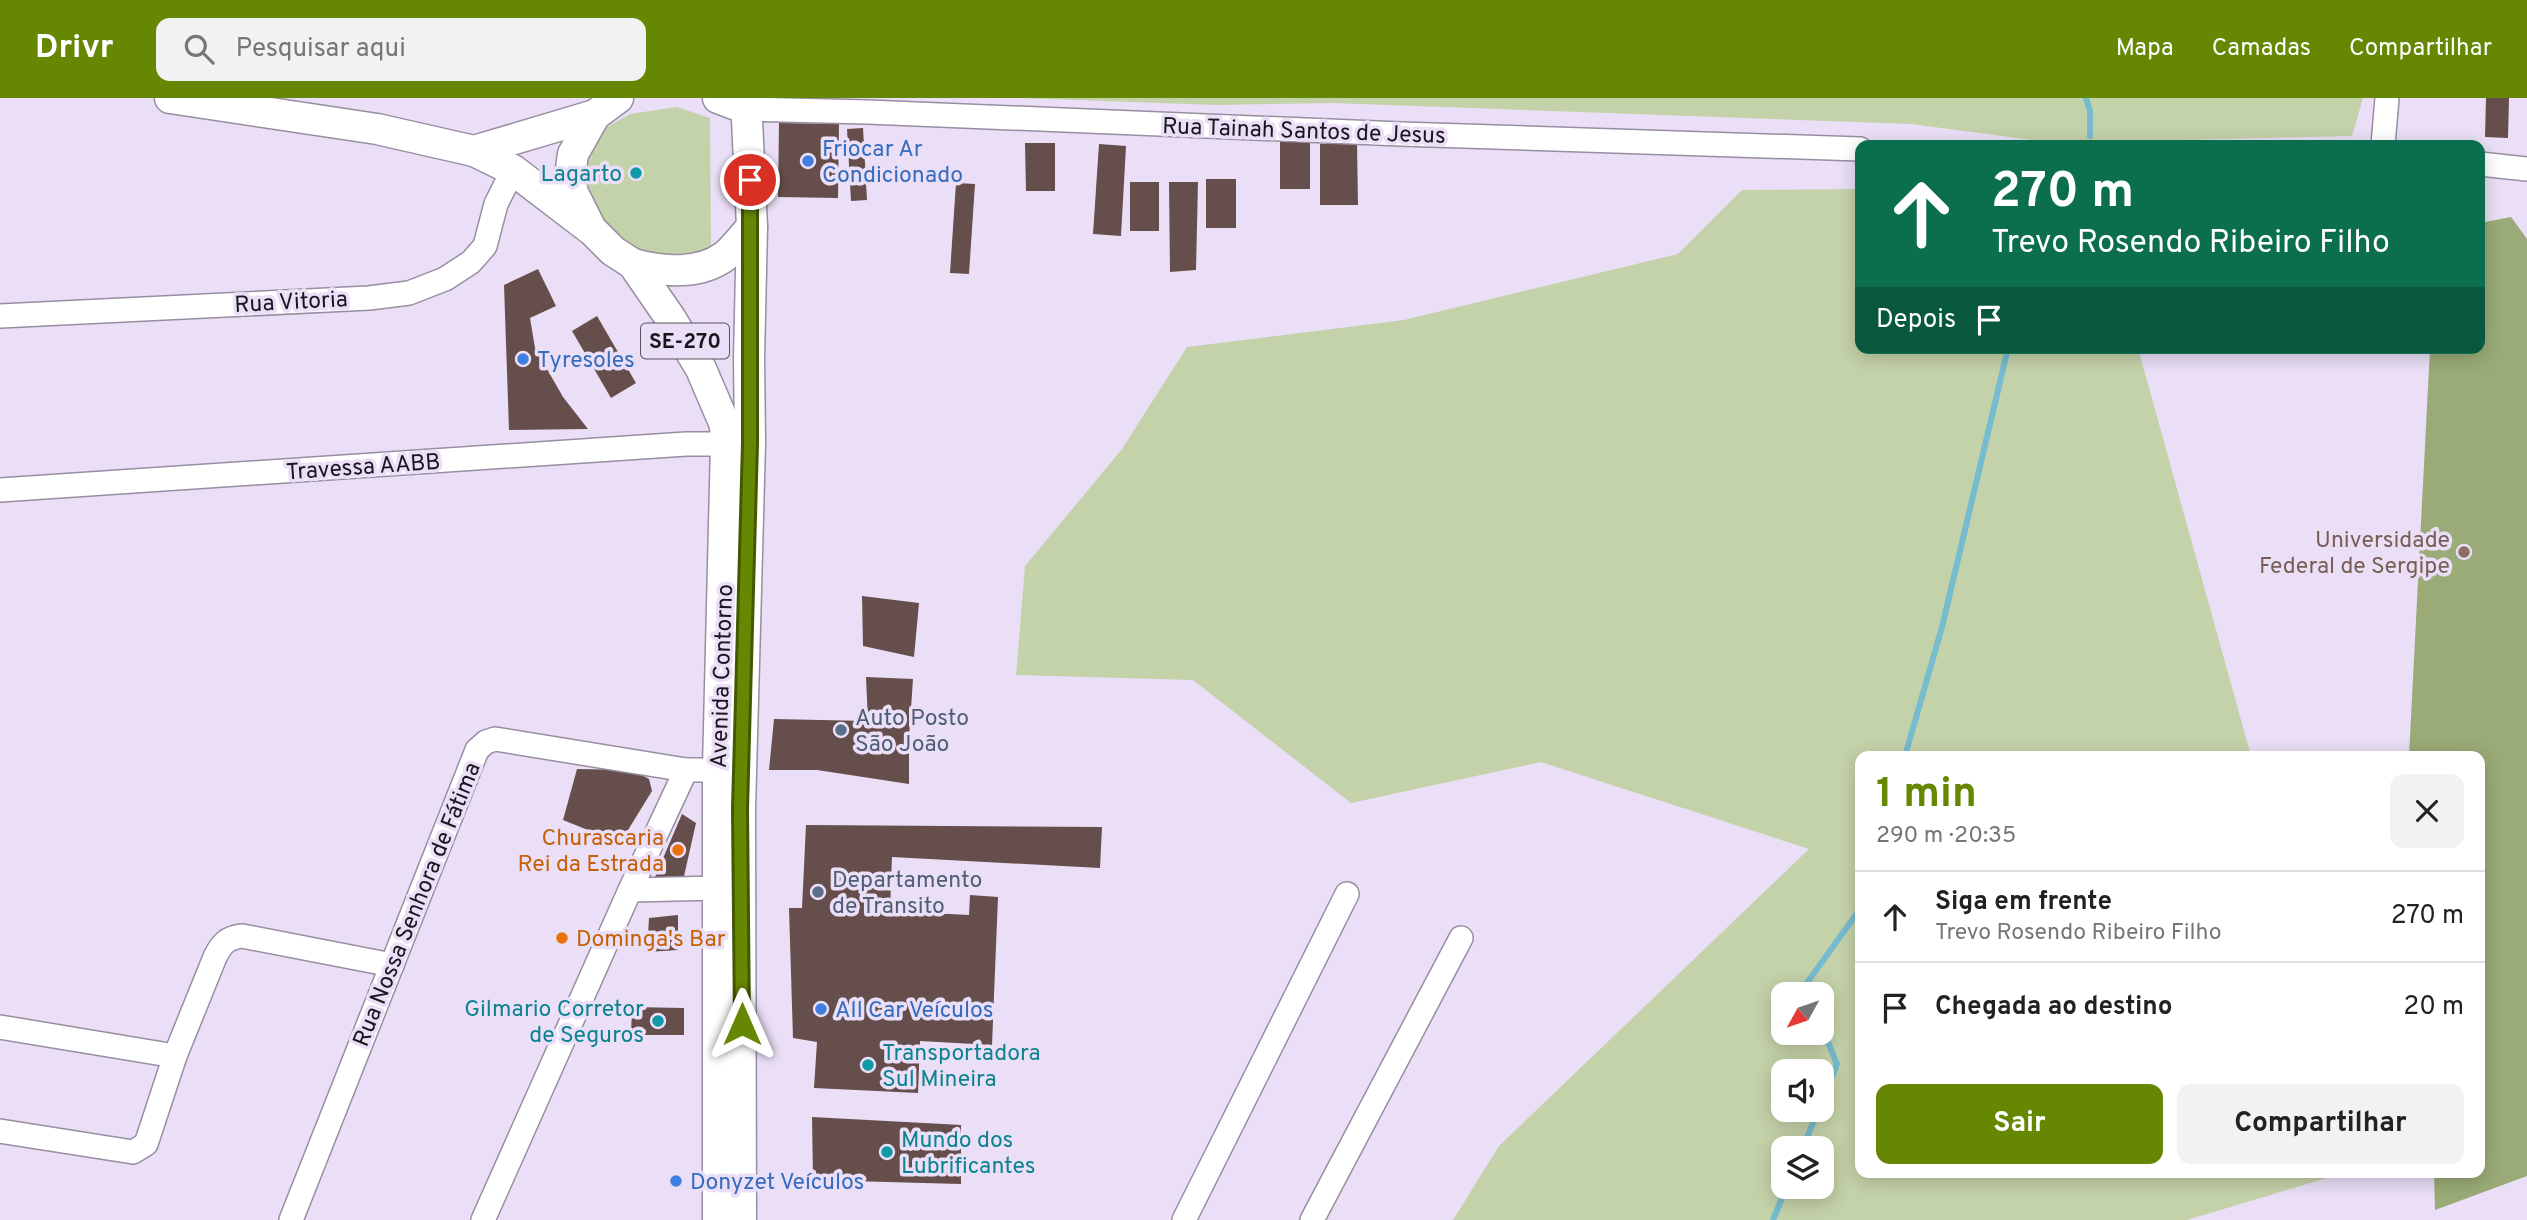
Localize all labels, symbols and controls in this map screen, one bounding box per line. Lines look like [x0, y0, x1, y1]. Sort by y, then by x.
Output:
search box [156, 18, 646, 81]
text: Drivr [35, 28, 114, 70]
icon: search [180, 30, 218, 68]
text: Pesquisar aqui [236, 33, 406, 66]
text: Mapa [2116, 34, 2174, 64]
text: Camadas [2212, 34, 2311, 64]
text: Compartilhar [2349, 34, 2492, 64]
street label: Rua Tainah Santos de Jesus [1162, 113, 1446, 152]
place label: Friocar Ar Condicionado [822, 136, 963, 191]
pin [720, 150, 780, 210]
marker: Friocar Ar Condicionado [800, 153, 816, 169]
place label: Lagarto [541, 161, 622, 190]
icon: arrive [731, 161, 769, 199]
text: 270 m [1991, 163, 2134, 225]
marker: Lagarto [628, 165, 644, 181]
icon: ahead [1876, 168, 1967, 259]
text: Trevo Rosendo Ribeiro Filho [1991, 224, 2390, 264]
street label: Rua Vitoria [234, 286, 349, 321]
icon: arrive [1970, 301, 2008, 339]
text: Depois [1876, 304, 1956, 337]
road number: SE-270 [641, 324, 729, 358]
place label: Tyresoles [537, 347, 635, 376]
marker: Tyresoles [515, 351, 531, 367]
street label: Travessa AABB [285, 449, 441, 488]
place label: Universidade Federal de Sergipe [2259, 527, 2450, 582]
marker: Universidade Federal de Sergipe [2456, 544, 2472, 560]
street label: Avenida Contorno [706, 583, 741, 769]
place label: Auto Posto São João [855, 705, 969, 760]
marker: Auto Posto São João [833, 722, 849, 738]
street label: Rua Nossa Senhora de Fátima [348, 759, 489, 1051]
text: 1 min [1876, 769, 1977, 822]
button: close [2390, 774, 2464, 848]
text: 290 m · 20:35 [1876, 822, 2016, 851]
place label: Churascaria Rei da Estrada [518, 825, 664, 880]
marker: Churascaria Rei da Estrada [670, 842, 686, 858]
place label: Departamento de Transito [832, 867, 982, 922]
marker: Departamento de Transito [810, 884, 826, 900]
text: Siga em frente [1935, 886, 2112, 919]
icon: ahead [1876, 898, 1914, 936]
text: 270 m [2391, 900, 2464, 933]
text: Trevo Rosendo Ribeiro Filho [1935, 919, 2222, 948]
place label: Dominga's Bar [576, 926, 726, 955]
marker: Dominga's Bar [554, 930, 570, 946]
north arrow [1771, 982, 1834, 1045]
map controls [1771, 982, 1834, 1199]
position arrow [705, 987, 779, 1061]
icon: arrive [1876, 989, 1914, 1027]
text: Chegada ao destino [1935, 991, 2172, 1024]
text: 20 m [2403, 991, 2464, 1024]
place label: Gilmario Corretor de Seguros [464, 996, 644, 1051]
place label: All Car Veículos [835, 997, 993, 1026]
marker: All Car Veículos [813, 1001, 829, 1017]
marker: Gilmario Corretor de Seguros [650, 1013, 666, 1029]
place label: Transportadora Sul Mineira [882, 1040, 1041, 1095]
marker: Transportadora Sul Mineira [860, 1057, 876, 1073]
button: sound [1771, 1059, 1834, 1122]
button: Sair [1876, 1084, 2163, 1164]
button: Compartilhar [2177, 1084, 2464, 1164]
place label: Mundo dos Lubrificantes [901, 1127, 1035, 1182]
button: layers [1771, 1136, 1834, 1199]
marker: Mundo dos Lubrificantes [879, 1144, 895, 1160]
place label: Donyzet Veículos [690, 1169, 864, 1198]
marker: Donyzet Veículos [668, 1173, 684, 1189]

